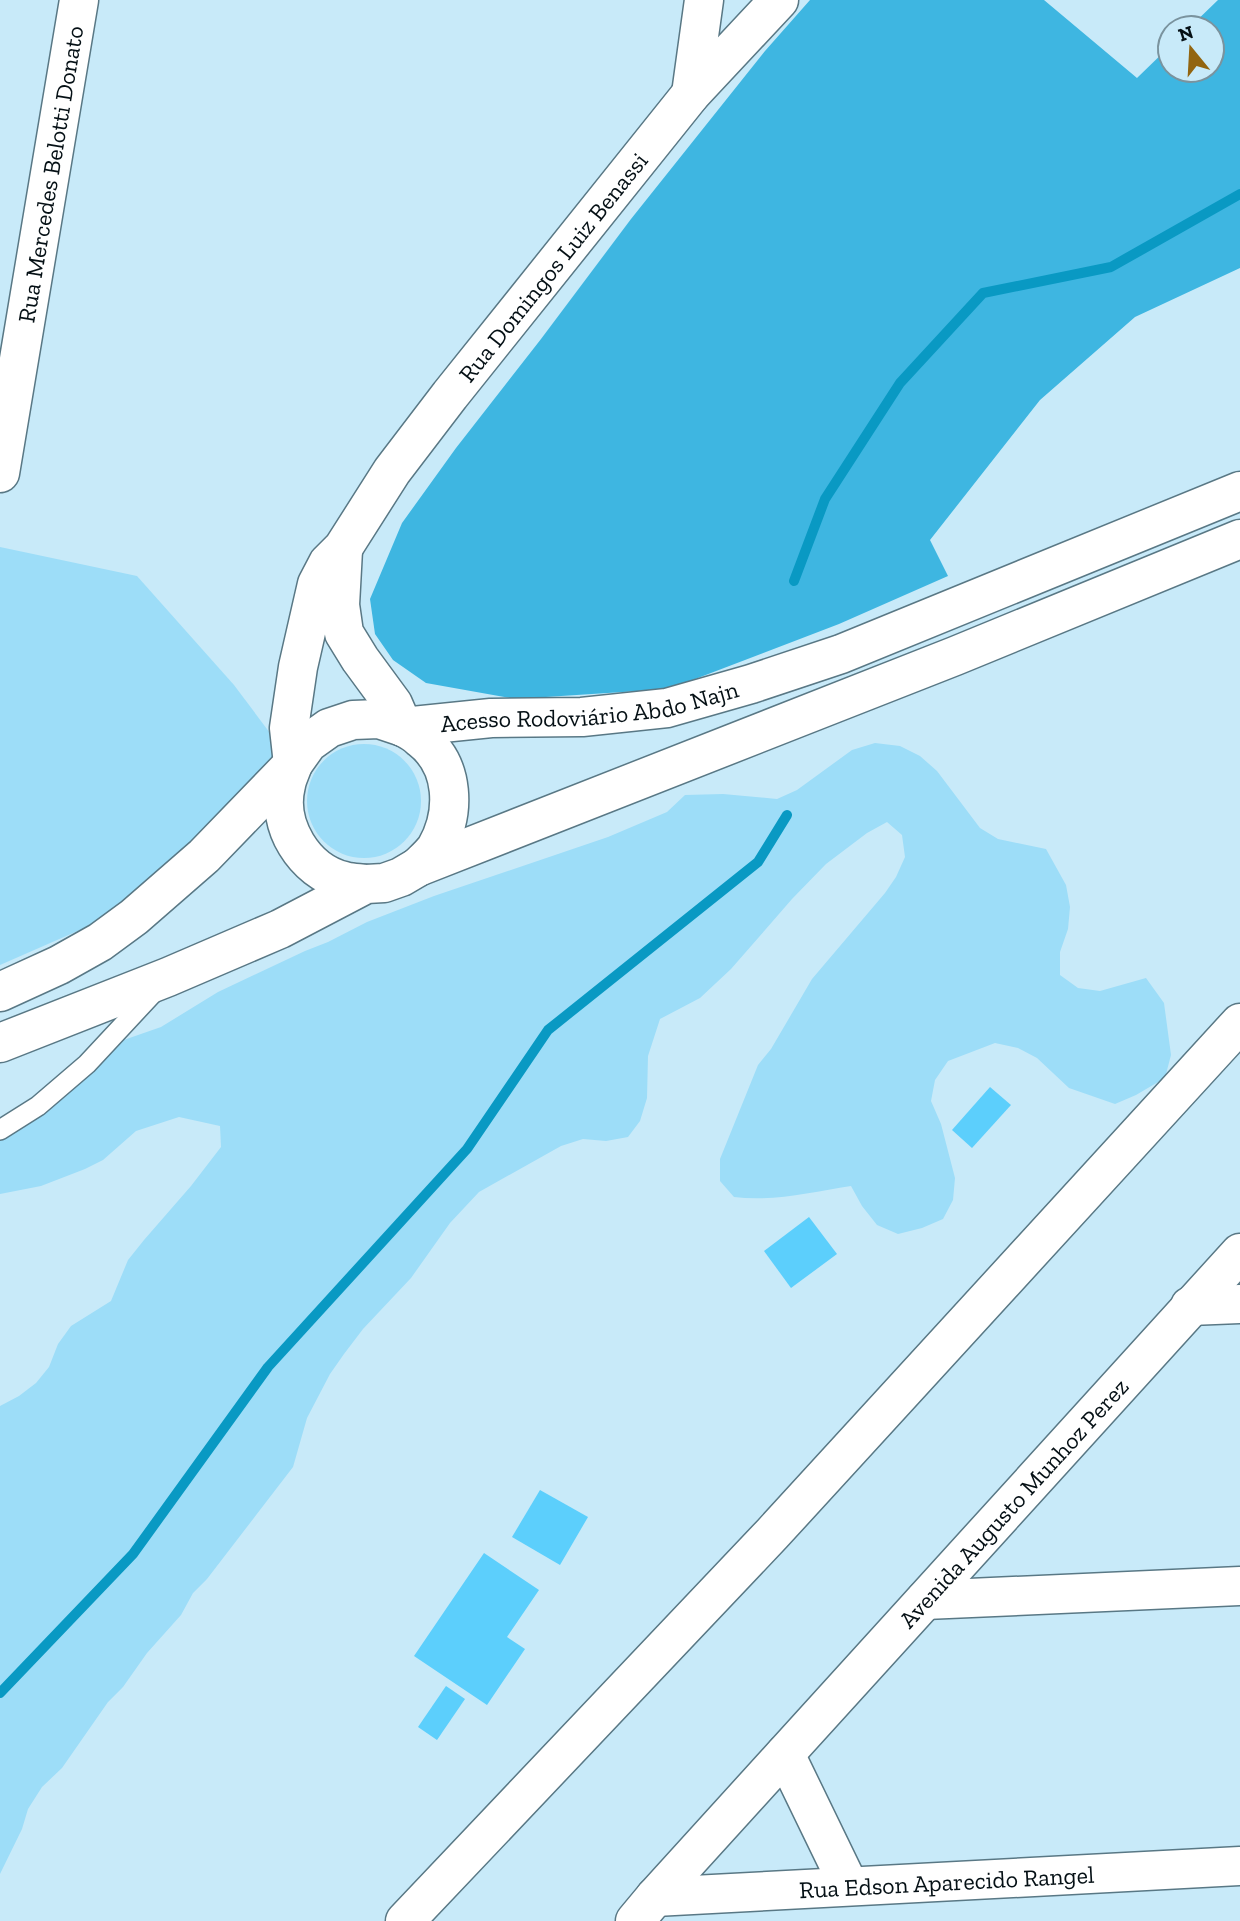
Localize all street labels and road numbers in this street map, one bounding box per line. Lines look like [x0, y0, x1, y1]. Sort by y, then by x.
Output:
street label: Rua Mercedes Belotti Donato [11, 24, 89, 325]
street label: Rua Domingos Luiz Benassi [452, 146, 653, 387]
street label: Acesso Rodoviário Abdo Najn [439, 674, 742, 738]
street label: Avenida Augusto Munhoz Perez [892, 1372, 1134, 1634]
street label: Rua Edson Aparecido Rangel [798, 1859, 1095, 1904]

